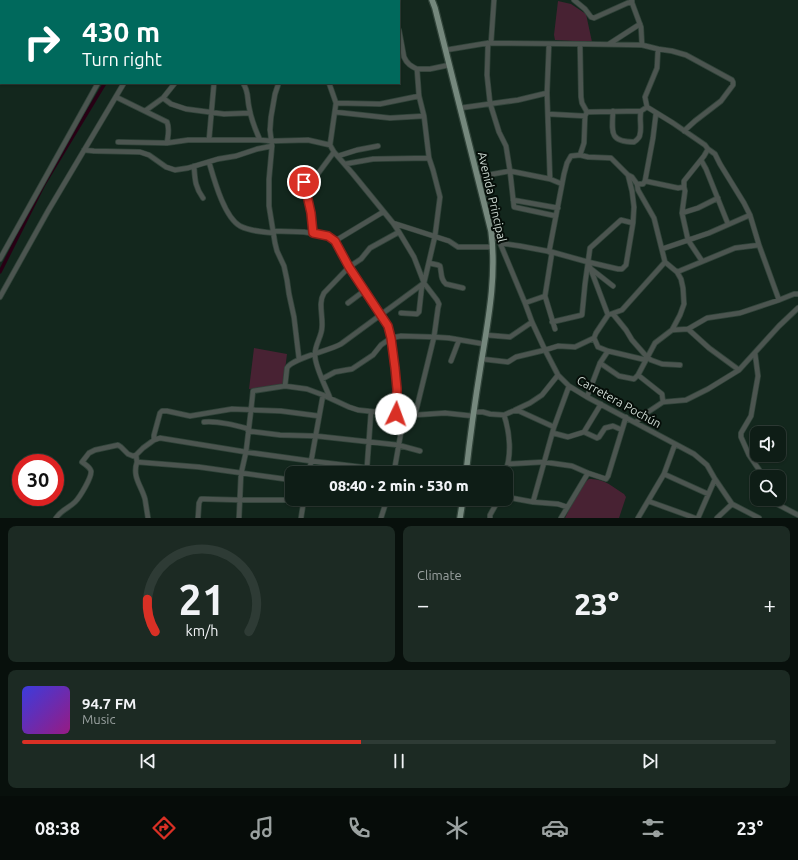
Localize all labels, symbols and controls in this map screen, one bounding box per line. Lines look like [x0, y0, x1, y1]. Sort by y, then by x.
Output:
icon: right [16, 16, 68, 68]
text: 430 m [82, 16, 160, 47]
text: Turn right [82, 49, 162, 69]
street label: Avenida Principal [476, 151, 509, 243]
pin [287, 165, 321, 199]
icon: arrive [293, 171, 315, 193]
street label: Carretera Pochún [575, 373, 664, 430]
position arrow [375, 393, 417, 435]
map controls [750, 426, 786, 506]
button: sound [750, 426, 786, 462]
speed limit sign: 30 [12, 454, 64, 506]
button: search [750, 470, 786, 506]
text: 08:40 · 2 min · 530 m [329, 477, 469, 494]
text: Climate [417, 568, 462, 582]
text: 21 [178, 576, 225, 623]
text: 23° [574, 587, 619, 621]
text: − [417, 592, 429, 617]
text: + [764, 592, 776, 617]
text: km/h [185, 623, 218, 639]
text: 94.7 FM [82, 695, 136, 712]
text: Music [82, 712, 116, 726]
icon: previous [137, 750, 159, 772]
icon: pause [388, 750, 410, 772]
icon: next [639, 750, 661, 772]
icon: directions [150, 814, 178, 842]
icon: music [248, 814, 276, 842]
icon: phone [345, 814, 373, 842]
icon: climate [443, 814, 471, 842]
icon: car [541, 814, 569, 842]
icon: filters [639, 814, 667, 842]
text: 08:38 [35, 818, 80, 838]
text: 23° [736, 818, 763, 838]

